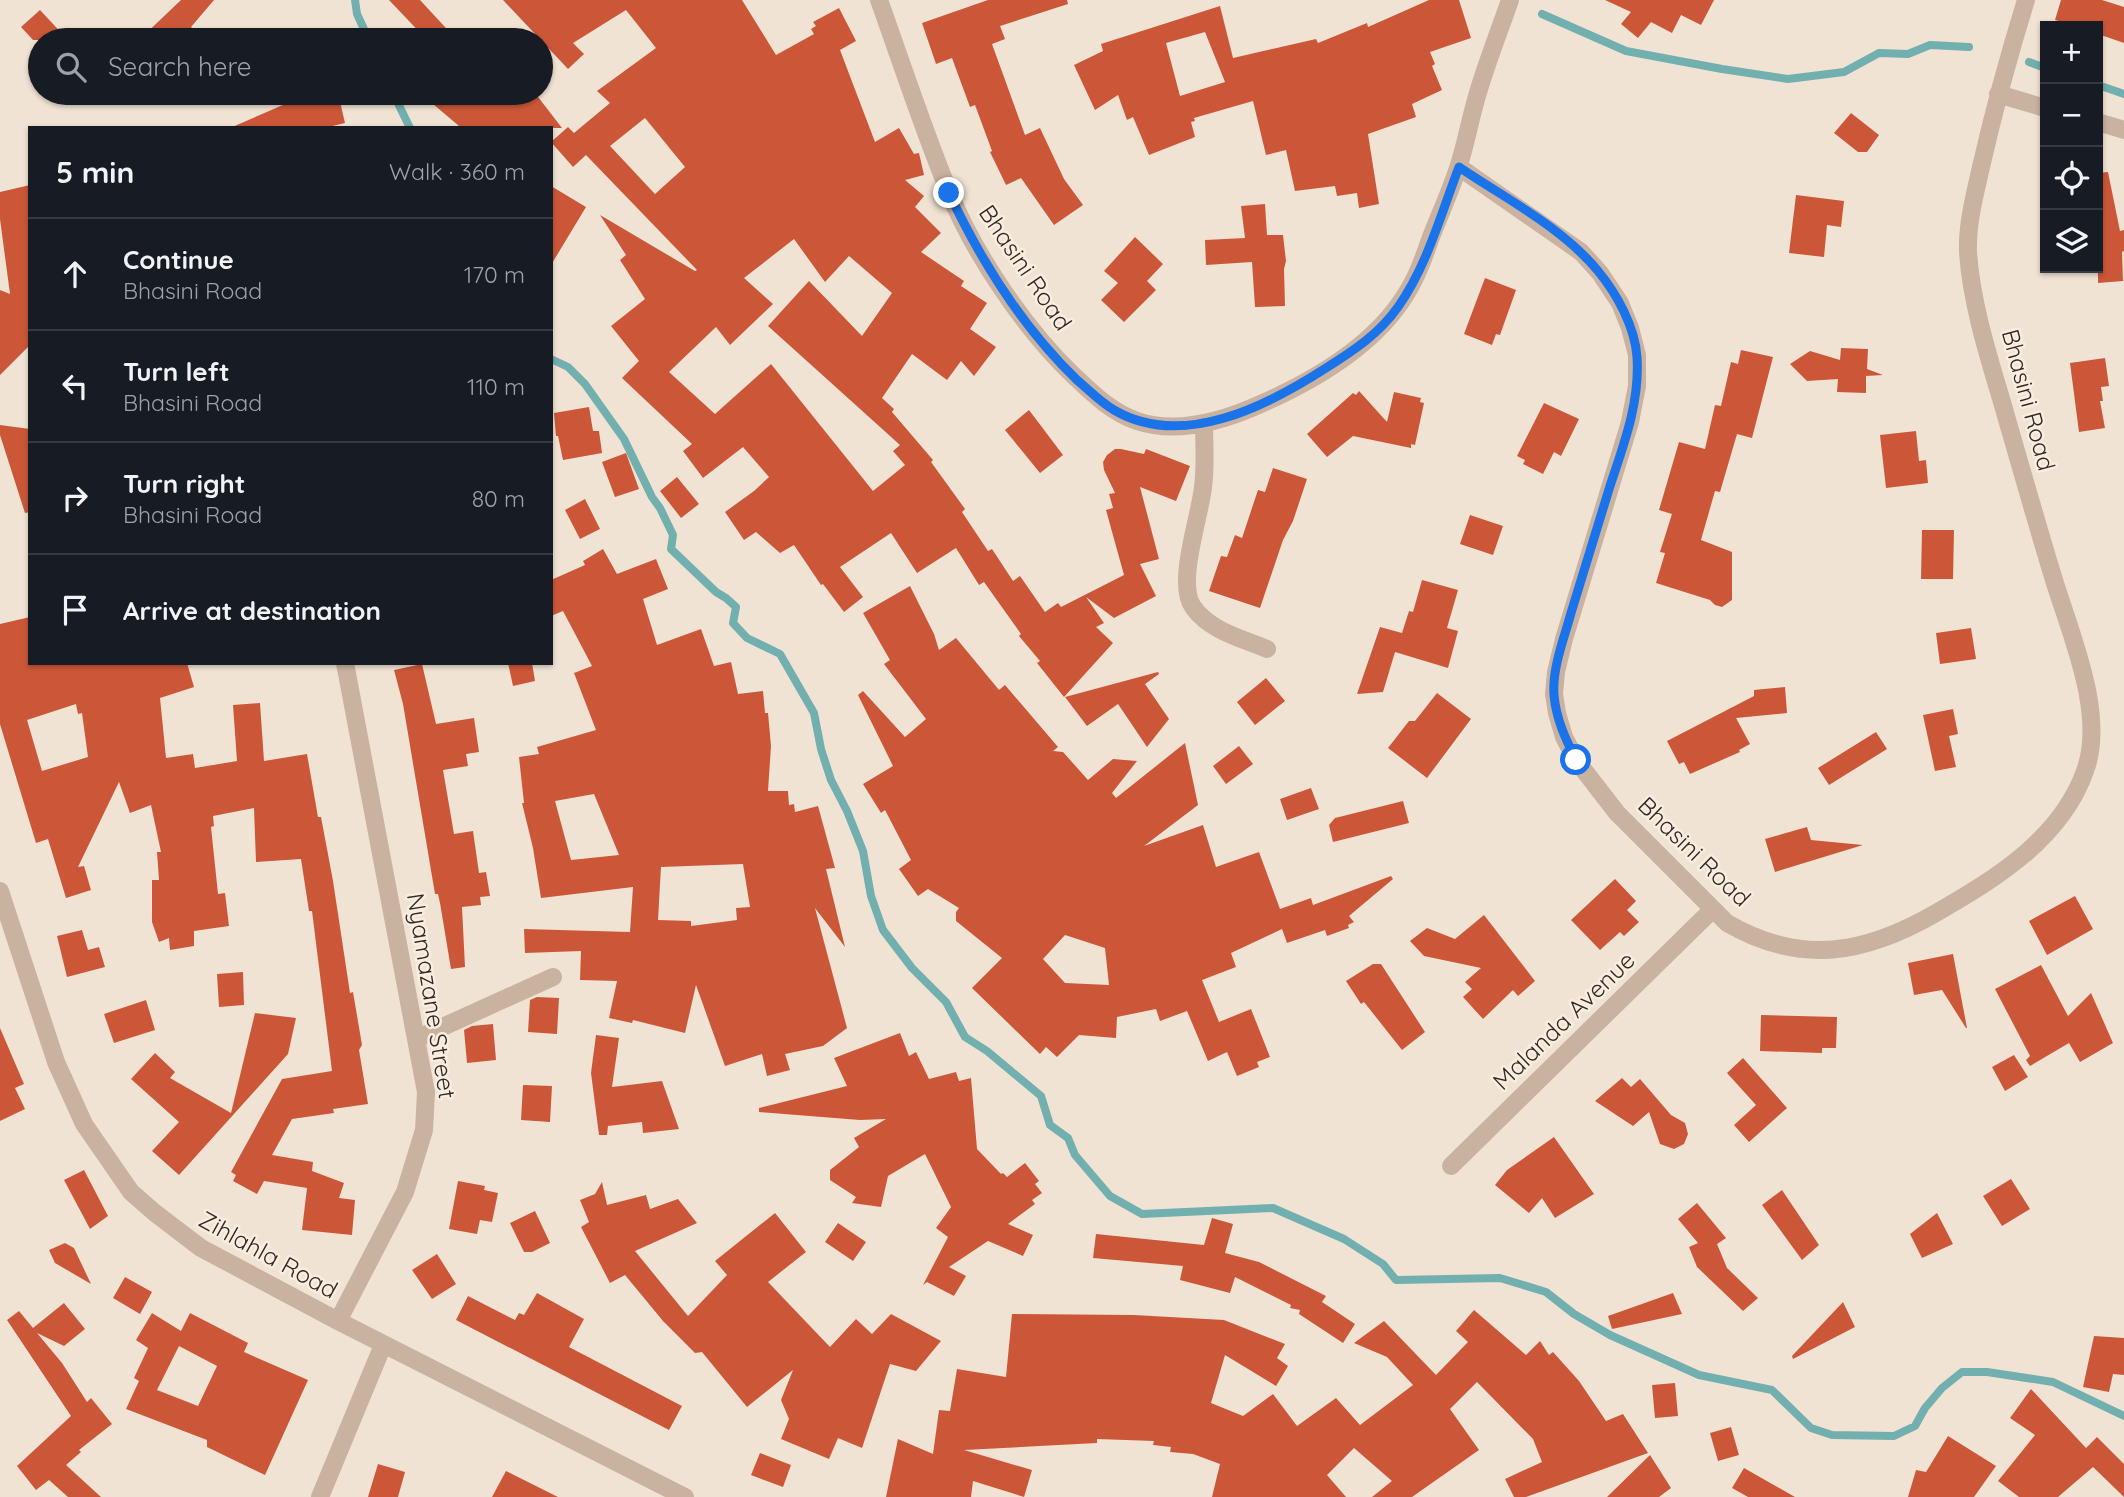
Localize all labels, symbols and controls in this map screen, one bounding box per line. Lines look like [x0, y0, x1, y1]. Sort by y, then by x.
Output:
map controls [2040, 21, 2103, 273]
button: + [2040, 21, 2103, 84]
search box [28, 28, 553, 105]
icon: search [52, 48, 90, 86]
text: Search here [108, 50, 252, 83]
button: − [2040, 84, 2103, 147]
button: locate [2040, 147, 2103, 210]
text: 5 min [56, 153, 134, 191]
text: Walk · 360 m [389, 157, 525, 186]
route end [933, 177, 964, 208]
street label: Bhasini Road [973, 199, 1079, 336]
button: layers [2040, 210, 2103, 273]
text: Continue [123, 243, 234, 276]
icon: ahead [56, 255, 94, 293]
text: 170 m [464, 260, 525, 289]
text: Bhasini Road [123, 276, 262, 305]
street label: Bhasini Road [1996, 326, 2062, 474]
text: Turn left [123, 355, 230, 388]
icon: left [56, 367, 94, 405]
text: 110 m [467, 372, 525, 401]
text: Bhasini Road [123, 388, 262, 417]
text: Turn right [123, 467, 245, 500]
icon: right [56, 479, 94, 517]
text: 80 m [472, 484, 525, 513]
text: Bhasini Road [123, 500, 262, 529]
icon: arrive [56, 591, 94, 629]
text: Arrive at destination [123, 594, 381, 627]
route start [1560, 744, 1591, 775]
street label: Bhasini Road [1632, 790, 1757, 913]
street label: Nyamazane Street [401, 891, 463, 1101]
street label: Malanda Avenue [1486, 945, 1641, 1096]
street label: Zihlahla Road [194, 1204, 343, 1305]

